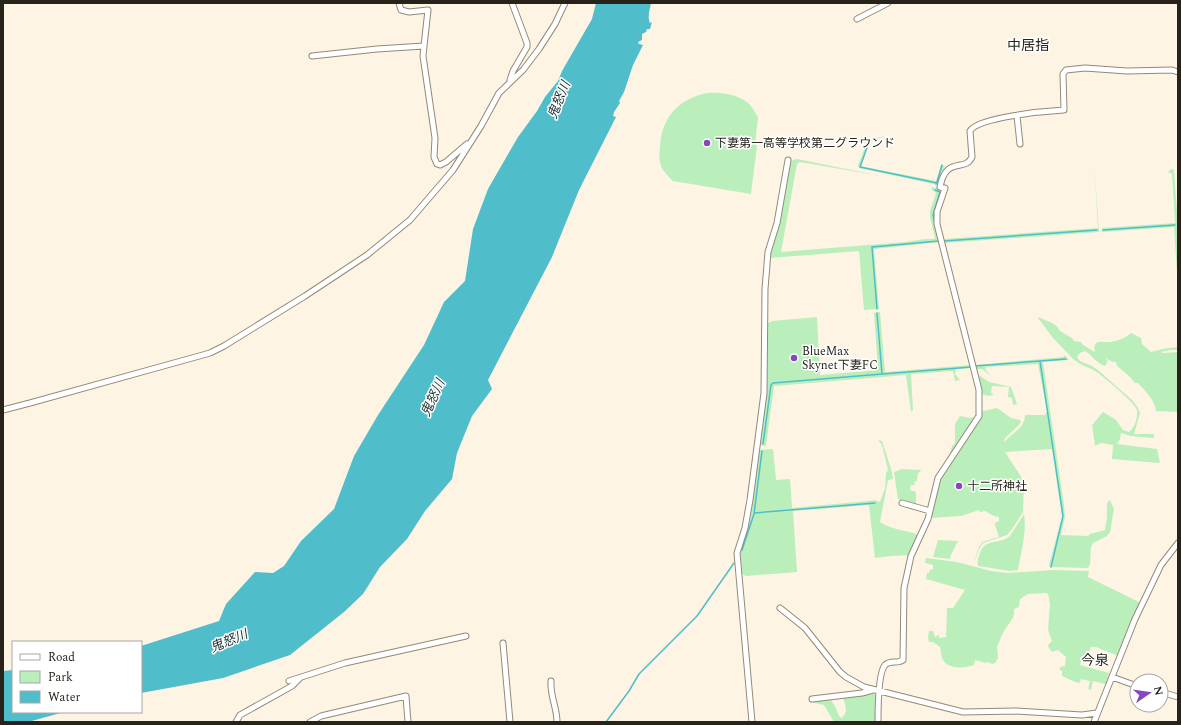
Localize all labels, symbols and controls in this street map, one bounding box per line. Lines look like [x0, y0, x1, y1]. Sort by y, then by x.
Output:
district label: 中居指 [1007, 35, 1049, 56]
water label: 鬼怒川 [542, 76, 576, 122]
place label: 下妻第一高等学校第二グラウンド [715, 134, 895, 153]
marker: 下妻第一高等学校第二グラウンド [702, 138, 712, 148]
place label: BlueMax Skynet下妻FC [802, 342, 878, 375]
marker: BlueMax Skynet下妻FC [789, 353, 799, 363]
water label: 鬼怒川 [416, 374, 451, 420]
place label: 十二所神社 [967, 477, 1027, 496]
marker: 十二所神社 [954, 481, 964, 491]
water label: 鬼怒川 [207, 623, 253, 658]
legend [12, 641, 142, 713]
text: Road [48, 648, 75, 667]
district label: 今泉 [1081, 650, 1109, 671]
text: Park [48, 668, 73, 687]
north arrow [1129, 673, 1169, 713]
text: N [1149, 685, 1168, 697]
text: Water [48, 688, 80, 707]

